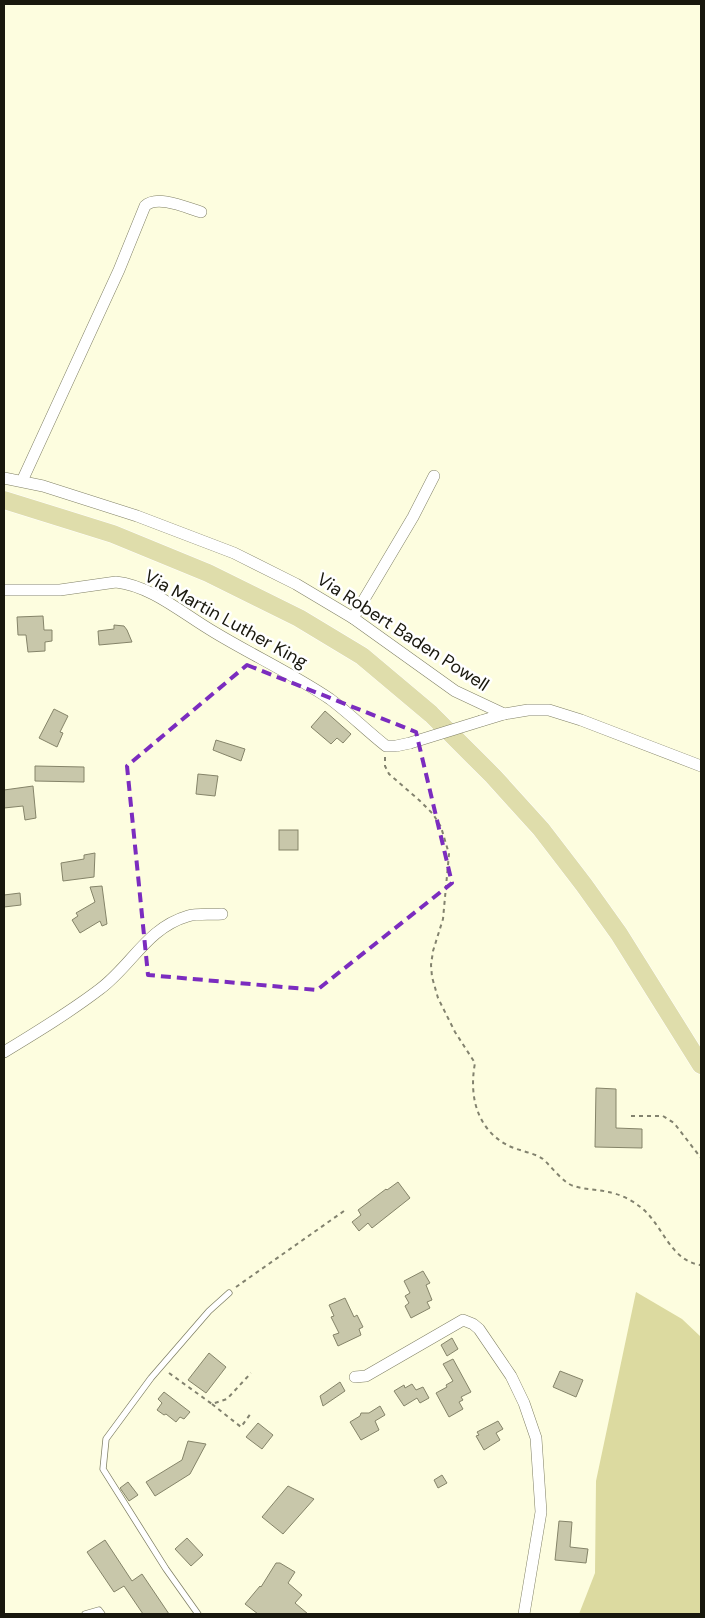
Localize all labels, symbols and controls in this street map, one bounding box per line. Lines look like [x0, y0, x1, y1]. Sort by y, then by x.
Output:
street label: Via Martin Luther King [140, 564, 312, 674]
street label: Via Robert Baden Powell [312, 567, 494, 697]

